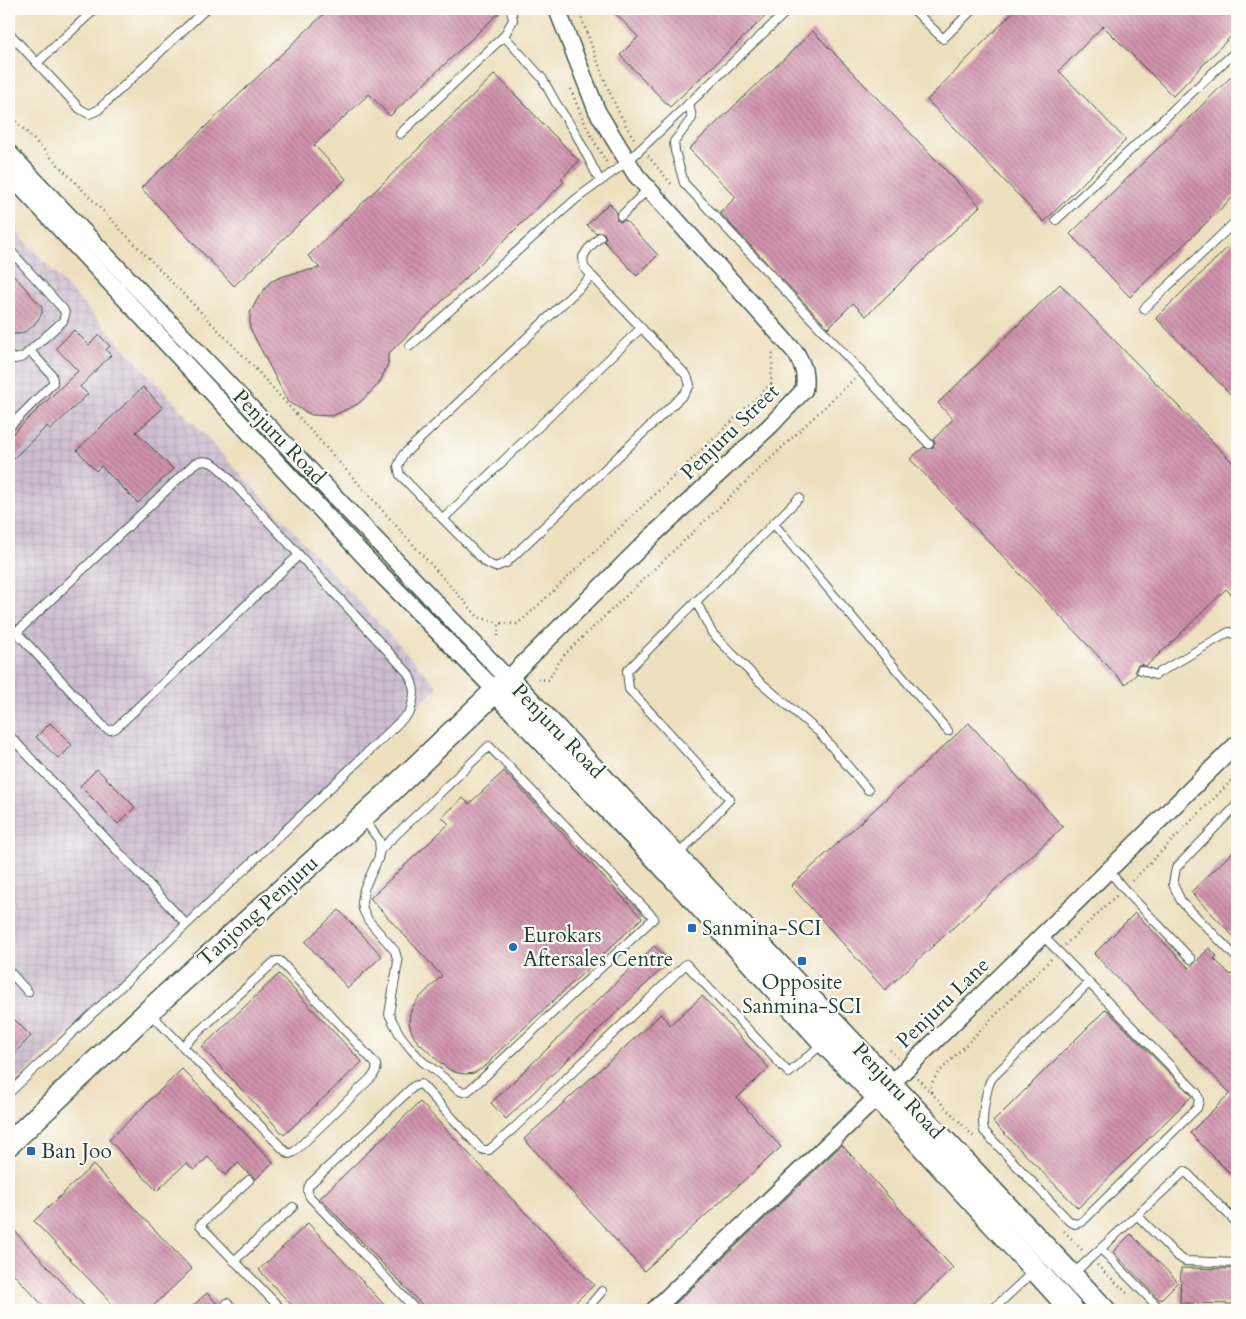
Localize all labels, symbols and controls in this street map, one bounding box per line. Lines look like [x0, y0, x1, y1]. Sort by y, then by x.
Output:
street label: Penjuru Street [674, 377, 786, 486]
street label: Penjuru Road [226, 383, 332, 491]
street label: Penjuru Road [505, 677, 611, 785]
street label: Tanjong Penjuru [191, 849, 325, 973]
place label: Sanmina-SCI [702, 914, 821, 943]
place label: Eurokars Aftersales Centre [523, 921, 673, 974]
marker: Sanmina-SCI [686, 922, 698, 934]
marker: Eurokars Aftersales Centre [507, 941, 519, 953]
street label: Penjuru Lane [890, 951, 996, 1055]
marker: Opposite Sanmina-SCI [796, 955, 808, 967]
place label: Opposite Sanmina-SCI [742, 968, 862, 1021]
street label: Penjuru Road [846, 1036, 950, 1146]
place label: Ban Joo [41, 1137, 112, 1166]
marker: Ban Joo [25, 1145, 37, 1157]

